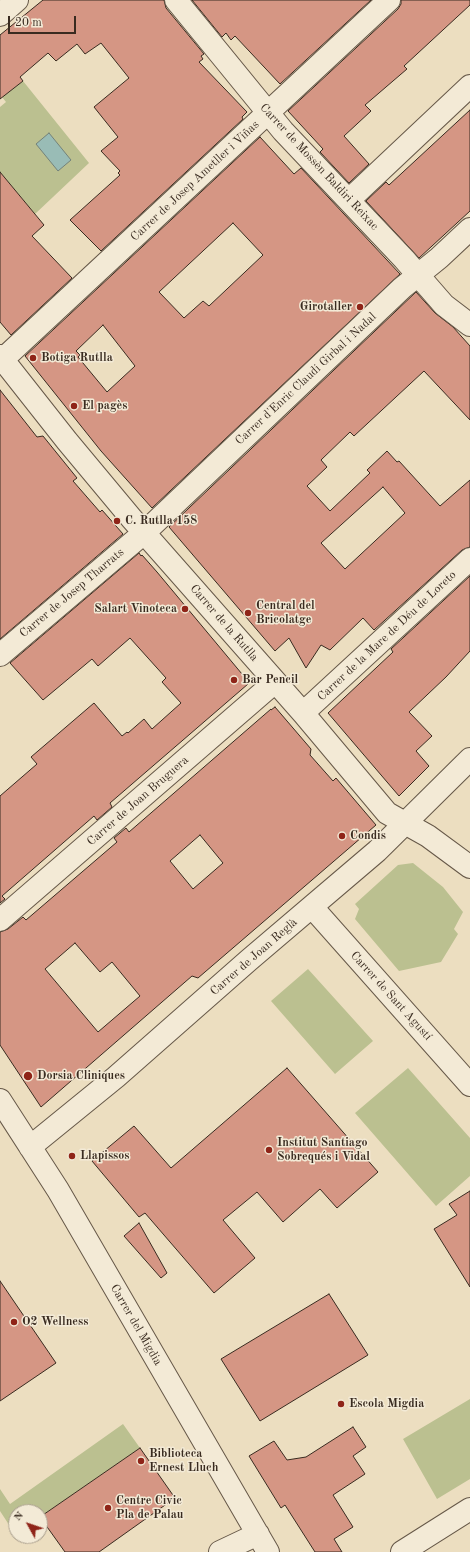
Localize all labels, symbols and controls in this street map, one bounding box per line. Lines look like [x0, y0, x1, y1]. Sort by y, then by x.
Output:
scale bar [10, 8, 78, 34]
text: 20 m [15, 17, 42, 29]
street label: Carrer de Mossèn Baldiri Reixac [257, 101, 381, 233]
street label: Carrer de Josep Ametller i Viñas [128, 118, 262, 244]
place label: Girotaller [300, 300, 352, 314]
marker: Girotaller [355, 302, 365, 312]
street label: Carrer d'Enric Claudi Girbal i Nadal [233, 310, 379, 448]
place label: Botiga Rutlla [41, 351, 113, 365]
marker: Botiga Rutlla [28, 353, 38, 363]
place label: El pagès [82, 399, 127, 413]
marker: El pagès [69, 401, 79, 411]
place label: C. Rutlla 158 [125, 514, 197, 528]
marker: C. Rutlla 158 [112, 516, 122, 526]
street label: Carrer de Josep Tharrats [17, 545, 127, 641]
street label: Carrer de la Mare de Déu de Loreto [315, 568, 459, 704]
street label: Carrer de la Rutlla [187, 582, 261, 664]
place label: Central del Bricolatge [256, 599, 315, 627]
place label: Salart Vinoteca [94, 602, 177, 616]
marker: Salart Vinoteca [180, 604, 190, 614]
marker: Central del Bricolatge [243, 608, 253, 618]
place label: Bar Pencil [242, 673, 298, 687]
marker: Bar Pencil [229, 675, 239, 685]
street label: Carrer de Joan Bruguera [84, 753, 192, 849]
place label: Condis [350, 829, 386, 843]
marker: Condis [337, 831, 347, 841]
street label: Carrer de Joan Reglà [207, 915, 301, 999]
street label: Carrer de Sant Agustí [347, 949, 435, 1043]
place label: Dorsia Cliniques [37, 1069, 125, 1083]
marker: Dorsia Cliniques [22, 1070, 34, 1082]
place label: Institut Santiago Sobrequés i Vidal [277, 1136, 370, 1164]
marker: Institut Santiago Sobrequés i Vidal [264, 1145, 274, 1155]
place label: Llapissos [80, 1149, 129, 1163]
marker: Llapissos [67, 1151, 77, 1161]
street label: Carrer del Migdia [107, 1282, 165, 1368]
place label: O2 Wellness [22, 1315, 88, 1329]
marker: O2 Wellness [9, 1317, 19, 1327]
place label: Escola Migdia [349, 1397, 424, 1411]
marker: Escola Migdia [336, 1399, 346, 1409]
place label: Biblioteca Ernest Lluch [149, 1447, 218, 1475]
marker: Biblioteca Ernest Lluch [136, 1456, 146, 1466]
place label: Centre Civic Pla de Palau [116, 1494, 183, 1522]
marker: Centre Civic Pla de Palau [103, 1503, 113, 1513]
north arrow [8, 1504, 48, 1544]
text: N [12, 1510, 26, 1523]

